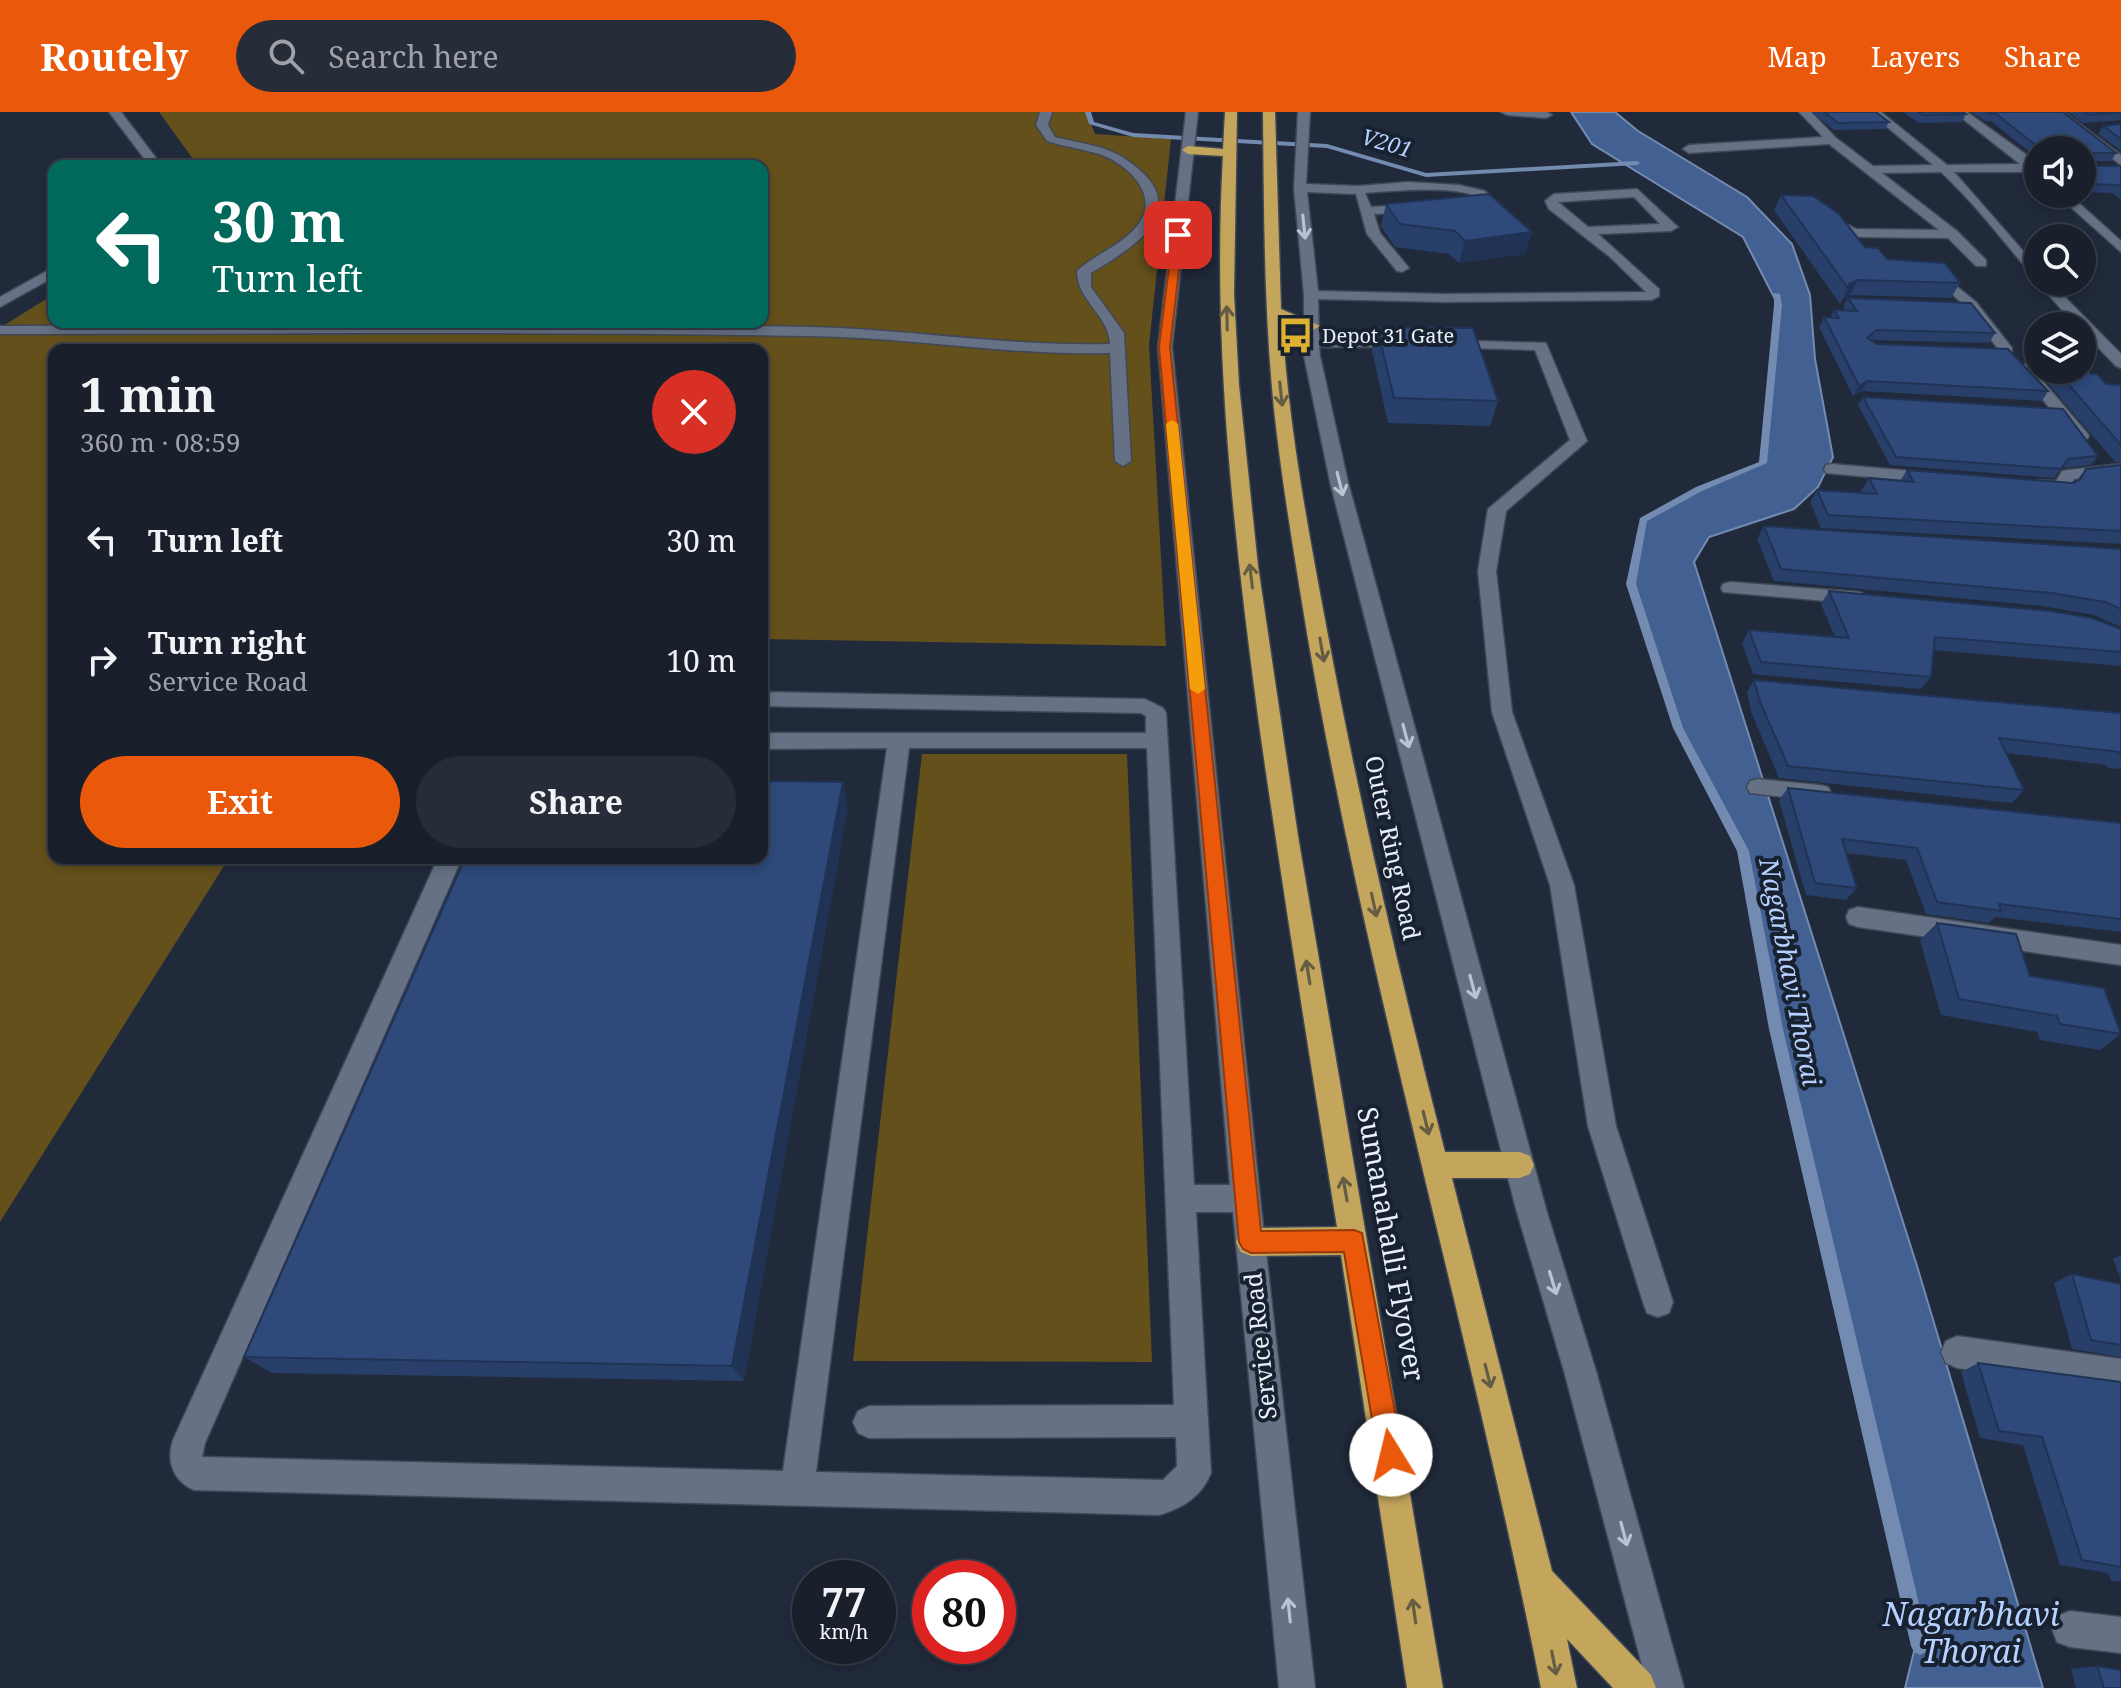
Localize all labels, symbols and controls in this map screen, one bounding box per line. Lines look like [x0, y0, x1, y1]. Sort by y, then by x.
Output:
search box [236, 20, 796, 92]
text: Routely [40, 30, 188, 82]
icon: search [264, 34, 308, 78]
text: Search here [328, 36, 499, 77]
text: Map [1768, 37, 1827, 75]
text: Layers [1871, 37, 1960, 75]
text: Share [2004, 37, 2081, 75]
water label: V201 [1358, 120, 1416, 164]
map controls [2024, 136, 2096, 384]
button: sound [2024, 136, 2096, 208]
text: 30 m [212, 182, 345, 258]
icon: left [80, 192, 184, 296]
pin [1144, 201, 1212, 269]
icon: arrive [1156, 213, 1200, 257]
one-way arrow [1297, 214, 1312, 240]
button: search [2024, 224, 2096, 296]
text: Turn left [212, 254, 363, 303]
one-way arrow [1220, 305, 1235, 332]
button: layers [2024, 312, 2096, 384]
bus stop icon: Depot 31 Gate [1277, 317, 1315, 355]
place label: Depot 31 Gate [1322, 322, 1454, 349]
text: 1 min [80, 361, 216, 426]
button: close [652, 370, 736, 454]
one-way arrow [1274, 380, 1289, 407]
text: 360 m · 08:59 [80, 424, 241, 460]
one-way arrow [1333, 471, 1348, 497]
icon: left [80, 518, 124, 562]
text: Turn left [148, 520, 283, 561]
text: 30 m [666, 520, 736, 561]
one-way arrow [1243, 563, 1258, 590]
text: Turn right [148, 622, 306, 663]
one-way arrow [1315, 637, 1330, 663]
icon: right [80, 638, 124, 682]
text: 10 m [666, 640, 736, 681]
text: Service Road [148, 663, 308, 699]
one-way arrow [1399, 722, 1414, 748]
street label: Outer Ring Road [1358, 752, 1429, 943]
button: Exit [80, 756, 400, 848]
button: Share [416, 756, 736, 848]
water label: Nagarbhavi Thorai [1751, 854, 1831, 1089]
one-way arrow [1367, 892, 1382, 917]
one-way arrow [1300, 960, 1315, 985]
one-way arrow [1466, 973, 1481, 999]
street label: Sumanahalli Flyover [1349, 1104, 1435, 1384]
one-way arrow [1419, 1110, 1434, 1135]
one-way arrow [1336, 1176, 1351, 1202]
one-way arrow [1546, 1270, 1561, 1296]
street label: Service Road [1235, 1271, 1284, 1421]
one-way arrow [1481, 1362, 1496, 1388]
position arrow [1349, 1413, 1433, 1497]
one-way arrow [1618, 1520, 1633, 1546]
speed limit sign: 80 [912, 1560, 1016, 1664]
text: 77 [821, 1574, 867, 1629]
water label: Nagarbhavi Thorai [1882, 1592, 2060, 1672]
one-way arrow [1281, 1598, 1296, 1624]
one-way arrow [1406, 1599, 1421, 1624]
text: km/h [819, 1618, 869, 1645]
one-way arrow [1547, 1649, 1562, 1675]

